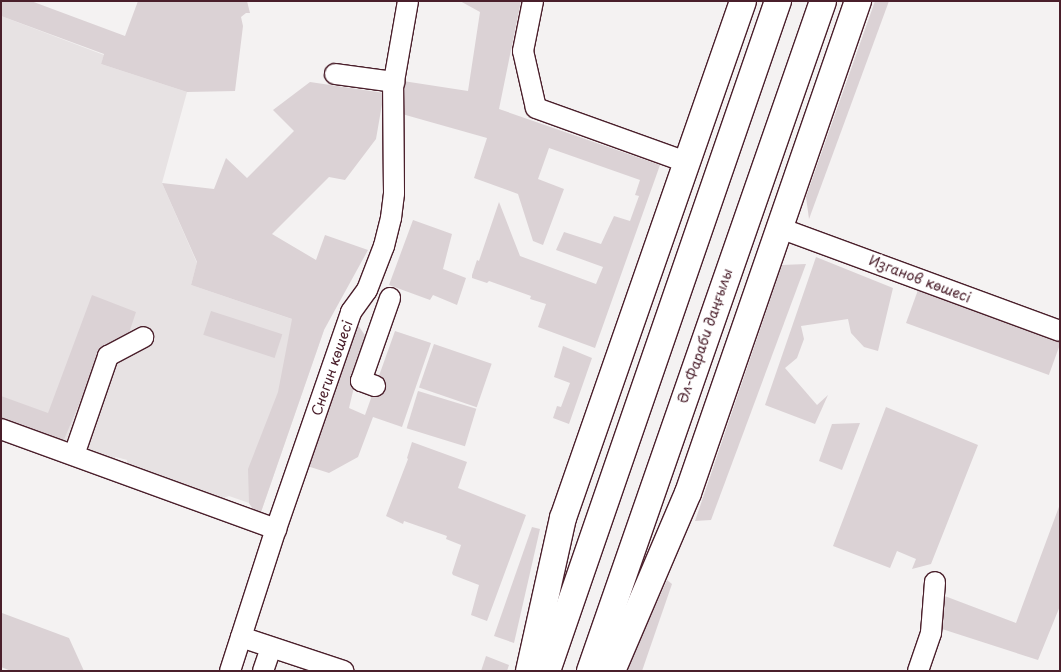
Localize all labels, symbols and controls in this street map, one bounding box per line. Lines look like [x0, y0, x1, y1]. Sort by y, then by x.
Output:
street label: Изганов көшесі [867, 252, 973, 306]
street label: Әл-Фараби даңғылы [674, 266, 736, 406]
street label: Снегин көшесі [308, 318, 356, 418]

